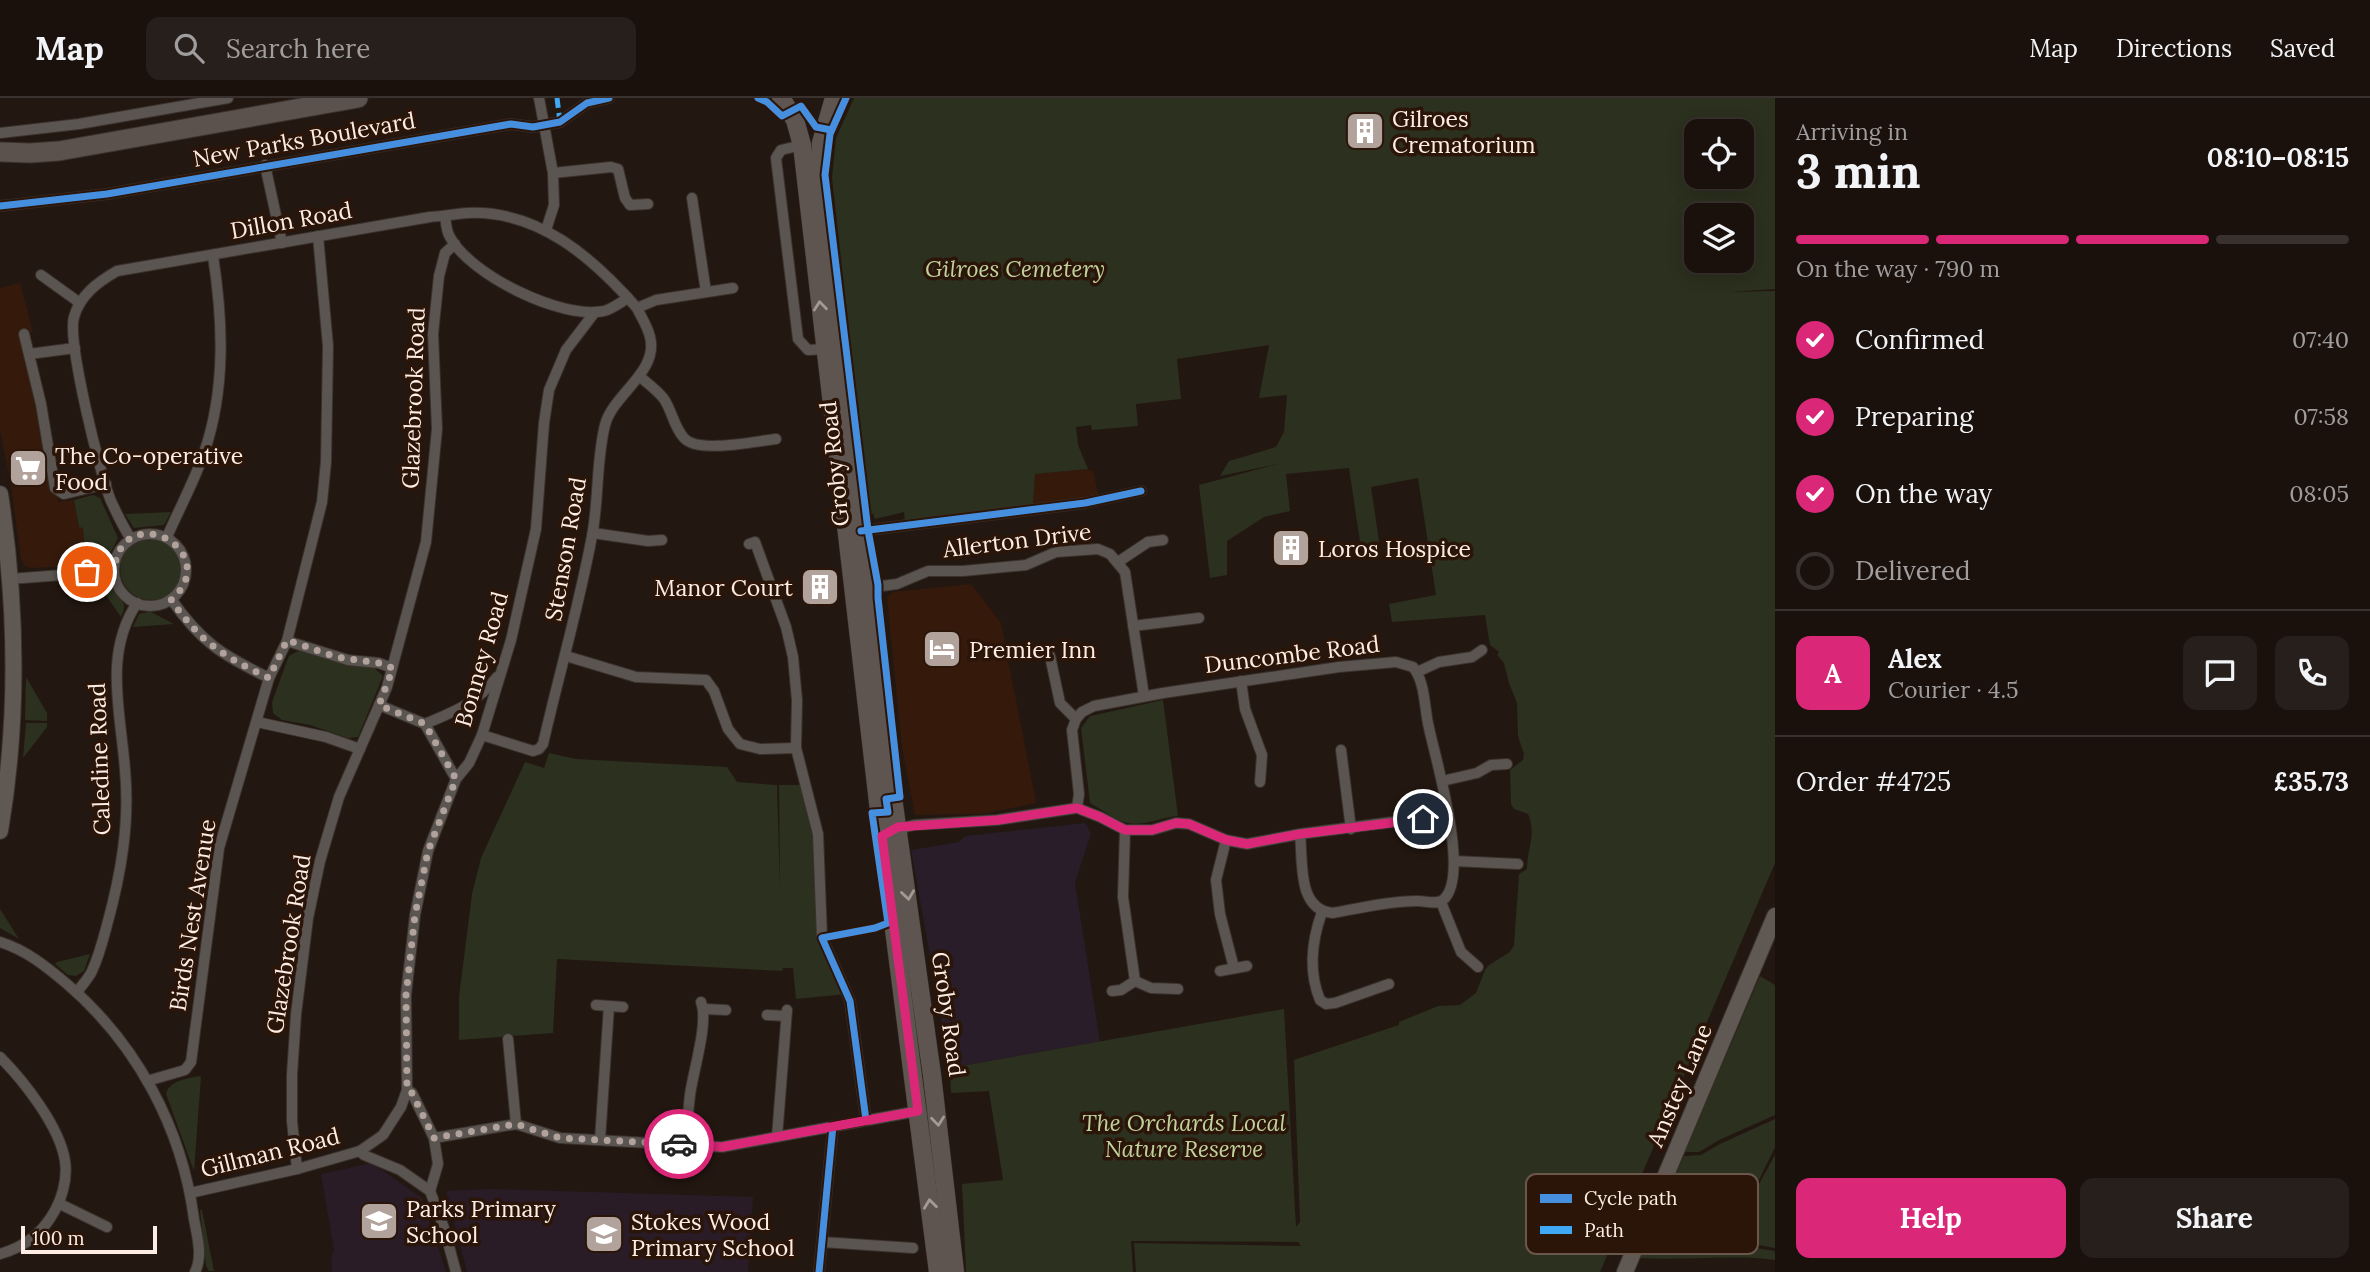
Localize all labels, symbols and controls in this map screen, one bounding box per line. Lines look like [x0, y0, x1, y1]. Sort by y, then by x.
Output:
search box [146, 17, 636, 80]
text: Map [35, 27, 104, 69]
icon: search [170, 29, 208, 67]
text: Search here [226, 32, 370, 65]
text: Map [2029, 33, 2078, 64]
text: Directions [2116, 33, 2232, 64]
text: Saved [2270, 33, 2335, 64]
place label: Gilroes Crematorium [1392, 104, 1536, 159]
street label: New Parks Boulevard [190, 105, 418, 173]
building icon: Gilroes Crematorium [1344, 110, 1386, 152]
text: Arriving in [1796, 117, 1908, 146]
map controls [1684, 119, 1754, 273]
button: locate [1684, 119, 1754, 189]
text: 08:10–08:15 [2207, 141, 2349, 174]
text: 3 min [1796, 142, 1921, 201]
street label: Dillon Road [228, 195, 354, 245]
button: layers [1684, 203, 1754, 273]
park label: Gilroes Cemetery [925, 254, 1105, 283]
text: On the way · 790 m [1796, 254, 2000, 283]
one-way arrow [813, 300, 828, 312]
street label: Glazebrook Road [395, 307, 431, 489]
icon: check [1796, 321, 1834, 359]
text: Confirmed [1855, 323, 1984, 356]
text: 07:40 [2292, 325, 2349, 354]
icon: check [1796, 398, 1834, 436]
street label: Groby Road [813, 400, 855, 528]
text: Preparing [1855, 400, 1974, 433]
text: 07:58 [2293, 402, 2349, 431]
place label: The Co-operative Food [55, 441, 243, 496]
supermarket icon: The Co-operative Food [7, 447, 49, 489]
street label: Stenson Road [538, 474, 592, 623]
icon: check [1796, 475, 1834, 513]
text: On the way [1855, 477, 1992, 510]
text: 08:05 [2289, 479, 2349, 508]
street label: Allerton Drive [940, 517, 1093, 564]
building icon: Loros Hospice [1270, 527, 1312, 569]
place label: Loros Hospice [1318, 534, 1471, 563]
pin [57, 542, 117, 602]
icon: bag [68, 553, 106, 591]
text: Delivered [1855, 554, 1971, 587]
building icon: Manor Court [799, 566, 841, 608]
place label: Manor Court [654, 573, 793, 602]
street label: Bonney Road [448, 588, 514, 730]
hotel icon: Premier Inn [921, 628, 963, 670]
street label: Duncombe Road [1203, 629, 1381, 679]
place label: Premier Inn [969, 635, 1096, 664]
button: chat [2183, 636, 2257, 710]
button: phone [2275, 636, 2349, 710]
text: Alex [1888, 642, 1942, 675]
text: A [1824, 657, 1842, 690]
text: Courier · 4.5 [1888, 675, 2019, 704]
street label: Caledine Road [82, 682, 116, 836]
text: Order #4725 [1796, 765, 1951, 798]
text: £35.73 [2273, 765, 2349, 798]
pin [1393, 789, 1453, 849]
icon: home [1404, 800, 1442, 838]
street label: Birds Nest Avenue [162, 817, 222, 1013]
street label: Glazebrook Road [259, 852, 317, 1036]
one-way arrow [900, 889, 915, 901]
street label: Groby Road [926, 950, 972, 1078]
street label: Anstey Lane [1640, 1019, 1718, 1152]
park label: The Orchards Local Nature Reserve [1082, 1108, 1286, 1163]
courier [644, 1109, 714, 1179]
one-way arrow [930, 1115, 945, 1126]
street label: Gillman Road [197, 1121, 343, 1183]
icon: car [660, 1125, 698, 1163]
legend [1526, 1174, 1758, 1254]
button: Help [1796, 1178, 2066, 1258]
button: Share [2080, 1178, 2349, 1258]
text: Cycle path [1584, 1186, 1677, 1210]
place label: Parks Primary School [406, 1194, 557, 1249]
one-way arrow [922, 1198, 937, 1210]
school or university icon: Parks Primary School [358, 1200, 400, 1242]
place label: Stokes Wood Primary School [631, 1207, 795, 1262]
school or university icon: Stokes Wood Primary School [583, 1213, 625, 1255]
text: Path [1584, 1218, 1624, 1242]
scale bar [21, 1223, 158, 1255]
text: 100 m [32, 1226, 85, 1250]

